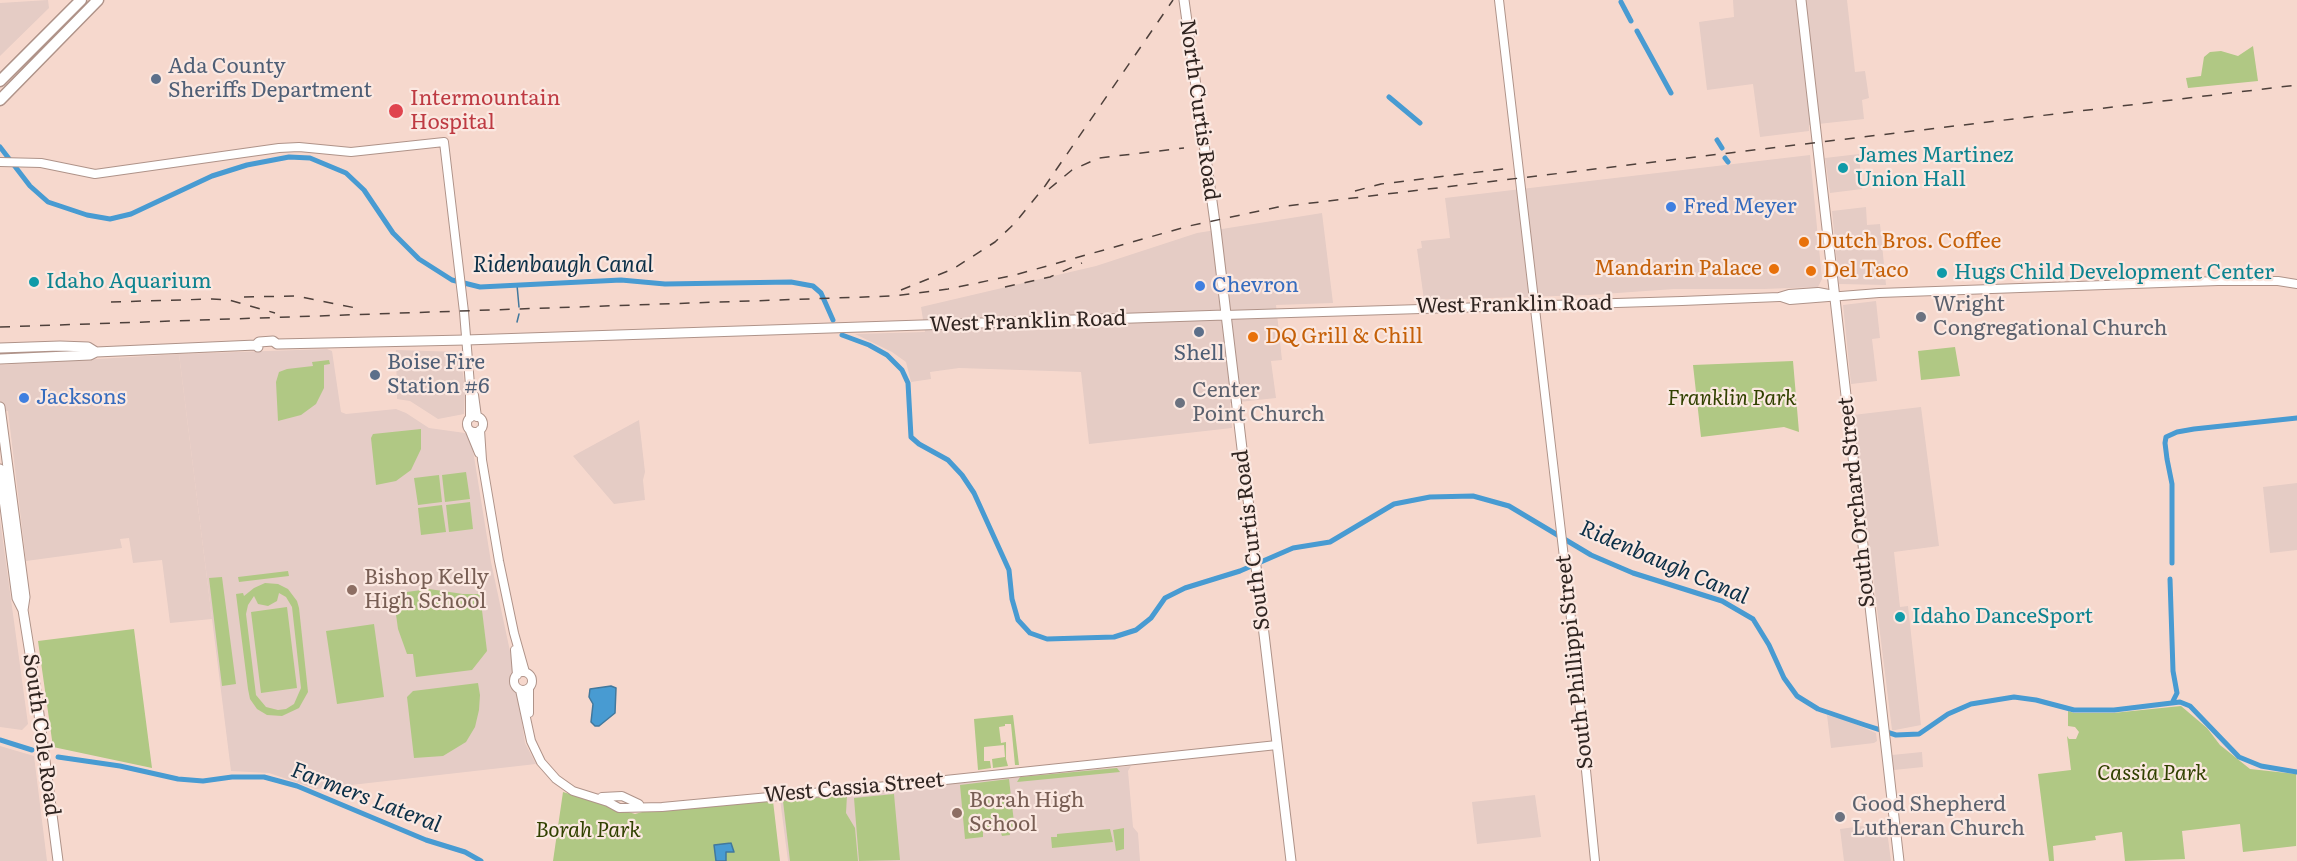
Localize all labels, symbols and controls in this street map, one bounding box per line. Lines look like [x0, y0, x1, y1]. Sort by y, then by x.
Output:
street label: North Curtis Road [1174, 18, 1224, 202]
place label: Ada County Sheriffs Department [168, 54, 372, 104]
marker: Ada County Sheriffs Department [149, 72, 163, 86]
place label: Intermountain Hospital [410, 86, 560, 136]
marker: Intermountain Hospital [387, 102, 405, 120]
place label: James Martinez Union Hall [1855, 143, 2013, 193]
marker: James Martinez Union Hall [1836, 161, 1850, 175]
place label: Fred Meyer [1683, 194, 1797, 220]
marker: Fred Meyer [1664, 200, 1678, 214]
place label: Dutch Bros. Coffee [1816, 229, 2001, 255]
marker: Dutch Bros. Coffee [1797, 235, 1811, 249]
water label: Ridenbaugh Canal [473, 253, 653, 279]
place label: Mandarin Palace [1594, 256, 1762, 282]
place label: Del Taco [1823, 258, 1909, 284]
place label: Hugs Child Development Center [1954, 260, 2274, 286]
marker: Mandarin Palace [1767, 262, 1781, 276]
marker: Del Taco [1804, 264, 1818, 278]
marker: Hugs Child Development Center [1935, 266, 1949, 280]
place label: Idaho Aquarium [46, 269, 212, 295]
place label: Chevron [1212, 273, 1299, 299]
marker: Idaho Aquarium [27, 275, 41, 289]
marker: Chevron [1193, 279, 1207, 293]
street label: West Franklin Road [1415, 291, 1613, 319]
place label: Wright Congregational Church [1933, 292, 2167, 342]
street label: West Franklin Road [929, 306, 1127, 338]
marker: Wright Congregational Church [1914, 310, 1928, 324]
place label: DQ Grill & Chill [1265, 324, 1423, 350]
marker: Shell [1192, 325, 1206, 339]
marker: DQ Grill & Chill [1246, 330, 1260, 344]
place label: Shell [1174, 341, 1224, 367]
place label: Boise Fire Station #6 [387, 350, 489, 400]
marker: Boise Fire Station #6 [368, 368, 382, 382]
place label: Center Point Church [1192, 378, 1325, 428]
place label: Jacksons [36, 385, 126, 411]
park label: Franklin Park [1667, 386, 1797, 412]
marker: Jacksons [17, 391, 31, 405]
street label: South Orchard Street [1833, 395, 1881, 609]
marker: Center Point Church [1173, 396, 1187, 410]
street label: South Curtis Road [1228, 448, 1276, 632]
water label: Ridenbaugh Canal [1576, 515, 1752, 611]
street label: South Phillippi Street [1551, 553, 1599, 771]
place label: Bishop Kelly High School [364, 565, 489, 615]
marker: Bishop Kelly High School [345, 583, 359, 597]
place label: Idaho DanceSport [1912, 604, 2093, 630]
marker: Idaho DanceSport [1893, 610, 1907, 624]
street label: South Cole Road [17, 652, 65, 818]
water label: Farmers Lateral [287, 757, 445, 839]
park label: Cassia Park [2097, 761, 2207, 787]
street label: West Cassia Street [763, 768, 945, 808]
place label: Borah High School [969, 788, 1084, 838]
place label: Good Shepherd Lutheran Church [1852, 792, 2025, 842]
marker: Borah High School [950, 806, 964, 820]
marker: Good Shepherd Lutheran Church [1833, 810, 1847, 824]
park label: Borah Park [535, 818, 641, 844]

